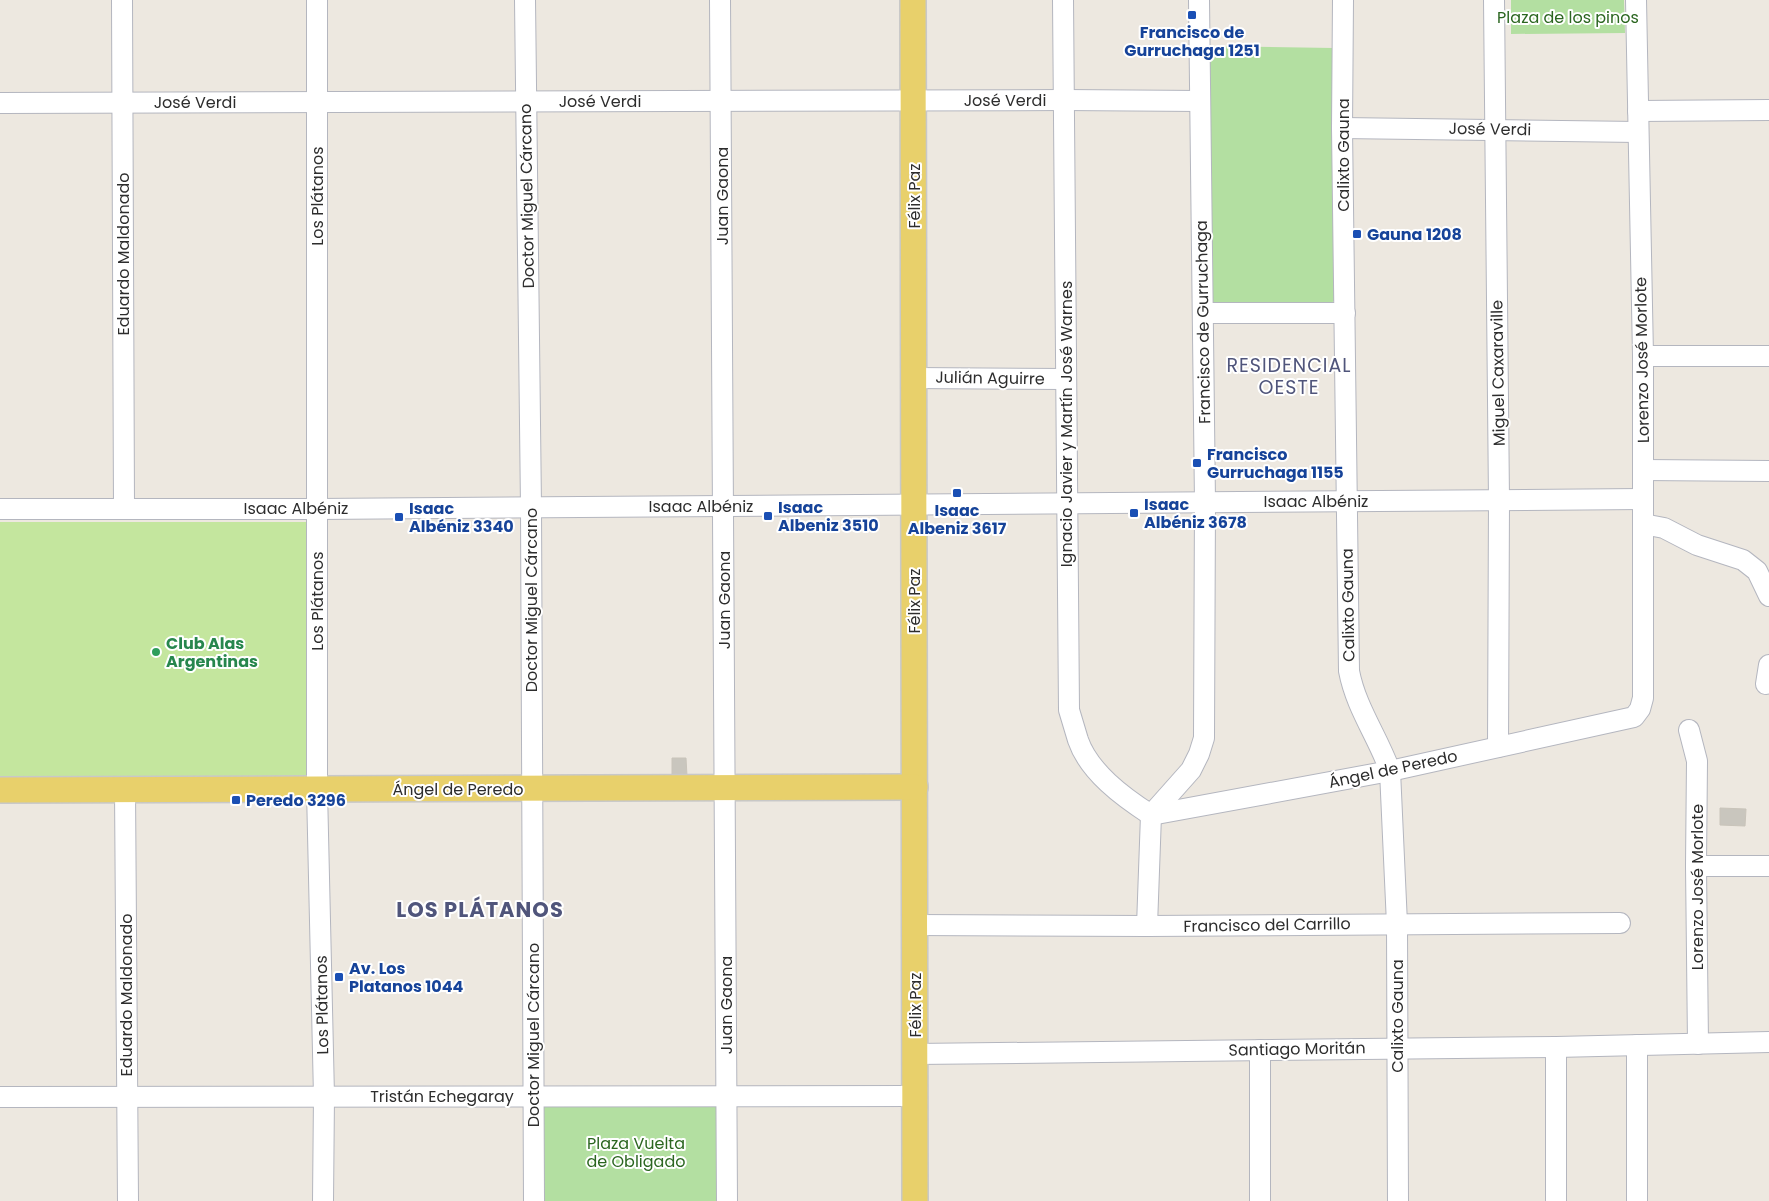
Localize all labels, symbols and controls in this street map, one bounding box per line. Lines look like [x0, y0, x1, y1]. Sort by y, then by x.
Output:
park label: Plaza de los pinos [1497, 6, 1639, 29]
marker: Francisco de Gurruchaga 1251 [1186, 9, 1198, 21]
place label: Francisco de Gurruchaga 1251 [1124, 21, 1260, 62]
street label: José Verdi [964, 89, 1046, 112]
street label: José Verdi [559, 90, 641, 113]
street label: José Verdi [154, 91, 236, 114]
street label: Calixto Gauna [1332, 98, 1355, 212]
street label: Doctor Miguel Cárcano [514, 104, 540, 288]
street label: José Verdi [1448, 117, 1532, 141]
street label: Los Plátanos [306, 146, 329, 246]
street label: Juan Gaona [711, 147, 734, 245]
street label: Félix Paz [903, 163, 926, 229]
street label: Eduardo Maldonado [112, 172, 135, 336]
street label: Francisco de Gurruchaga [1190, 220, 1216, 424]
place label: Gauna 1208 [1367, 223, 1462, 246]
marker: Gauna 1208 [1351, 228, 1363, 240]
street label: Lorenzo José Morlote [1629, 277, 1655, 443]
street label: Ignacio Javier y Martín José Warnes [1055, 281, 1078, 567]
street label: Miguel Caxaraville [1485, 300, 1511, 446]
district label: RESIDENCIAL OESTE [1226, 352, 1352, 401]
street label: Julián Aguirre [935, 366, 1045, 390]
place label: Francisco Gurruchaga 1155 [1207, 443, 1344, 484]
marker: Francisco Gurruchaga 1155 [1191, 457, 1203, 469]
marker: Isaac Albeniz 3617 [951, 487, 963, 499]
street label: Isaac Albéniz [1264, 490, 1368, 513]
place label: Isaac Albéniz 3678 [1144, 493, 1247, 534]
street label: Isaac Albéniz [649, 495, 753, 518]
place label: Isaac Albeniz 3510 [778, 496, 879, 537]
street label: Isaac Albéniz [244, 497, 348, 520]
place label: Isaac Albéniz 3340 [409, 497, 514, 538]
place label: Isaac Albeniz 3617 [908, 499, 1007, 540]
marker: Isaac Albéniz 3678 [1128, 507, 1140, 519]
street label: Doctor Miguel Cárcano [520, 508, 543, 692]
marker: Isaac Albeniz 3510 [762, 510, 774, 522]
marker: Isaac Albéniz 3340 [393, 511, 405, 523]
street label: Calixto Gauna [1336, 548, 1360, 662]
street label: Los Plátanos [306, 551, 329, 651]
street label: Juan Gaona [713, 551, 736, 649]
street label: Félix Paz [903, 568, 926, 634]
place label: Club Alas Argentinas [166, 632, 258, 673]
marker: Club Alas Argentinas [150, 646, 162, 658]
street label: Ángel de Peredo [1326, 744, 1460, 794]
street label: Ángel de Peredo [392, 778, 524, 801]
place label: Peredo 3296 [246, 789, 346, 812]
marker: Peredo 3296 [230, 794, 242, 806]
street label: Lorenzo José Morlote [1686, 804, 1709, 970]
district label: LOS PLÁTANOS [396, 895, 564, 924]
street label: Francisco del Carrillo [1183, 912, 1351, 938]
street label: Eduardo Maldonado [115, 913, 138, 1077]
street label: Doctor Miguel Cárcano [522, 943, 545, 1127]
street label: Los Plátanos [310, 955, 334, 1055]
street label: Juan Gaona [715, 956, 738, 1054]
place label: Av. Los Platanos 1044 [349, 957, 464, 998]
street label: Calixto Gauna [1386, 959, 1409, 1073]
marker: Av. Los Platanos 1044 [333, 971, 345, 983]
street label: Félix Paz [904, 972, 927, 1038]
street label: Santiago Moritán [1228, 1036, 1366, 1062]
street label: Tristán Echegaray [370, 1085, 514, 1108]
park label: Plaza Vuelta de Obligado [587, 1132, 685, 1173]

